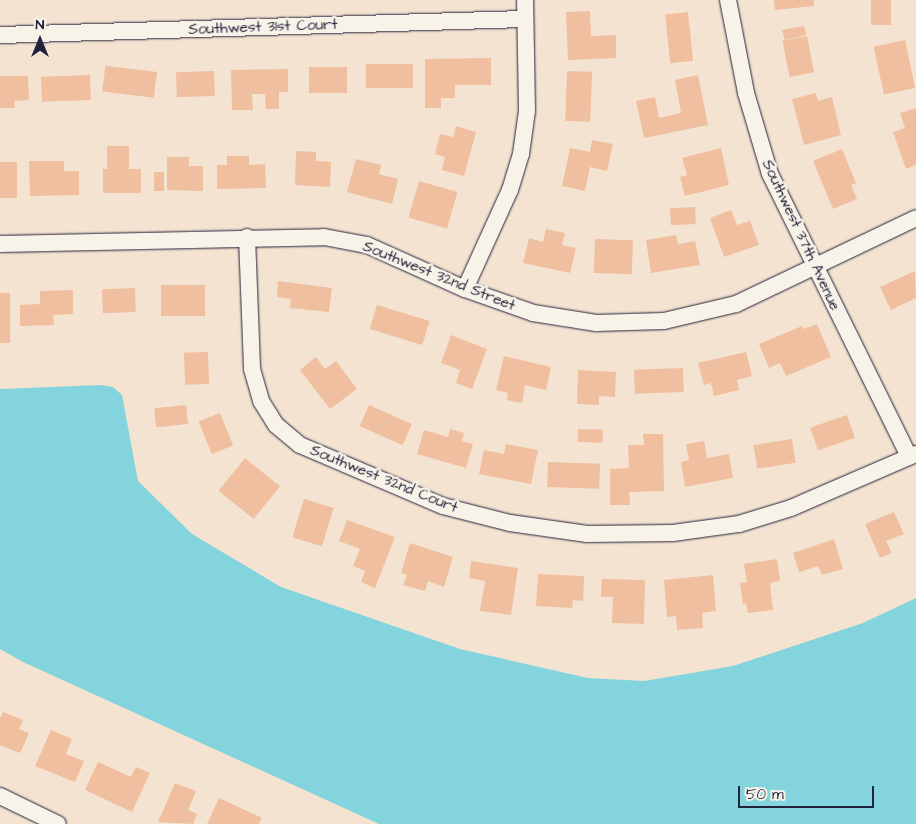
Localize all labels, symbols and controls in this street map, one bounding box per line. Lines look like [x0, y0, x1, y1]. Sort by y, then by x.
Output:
north arrow [15, 15, 65, 65]
text: N [36, 15, 44, 35]
street label: Southwest 31st Court [188, 15, 338, 39]
street label: Southwest 37th Avenue [758, 157, 844, 313]
street label: Southwest 32nd Street [360, 237, 518, 315]
street label: Southwest 32nd Court [308, 441, 460, 517]
scale bar [741, 776, 877, 808]
text: 50 m [746, 784, 784, 805]

